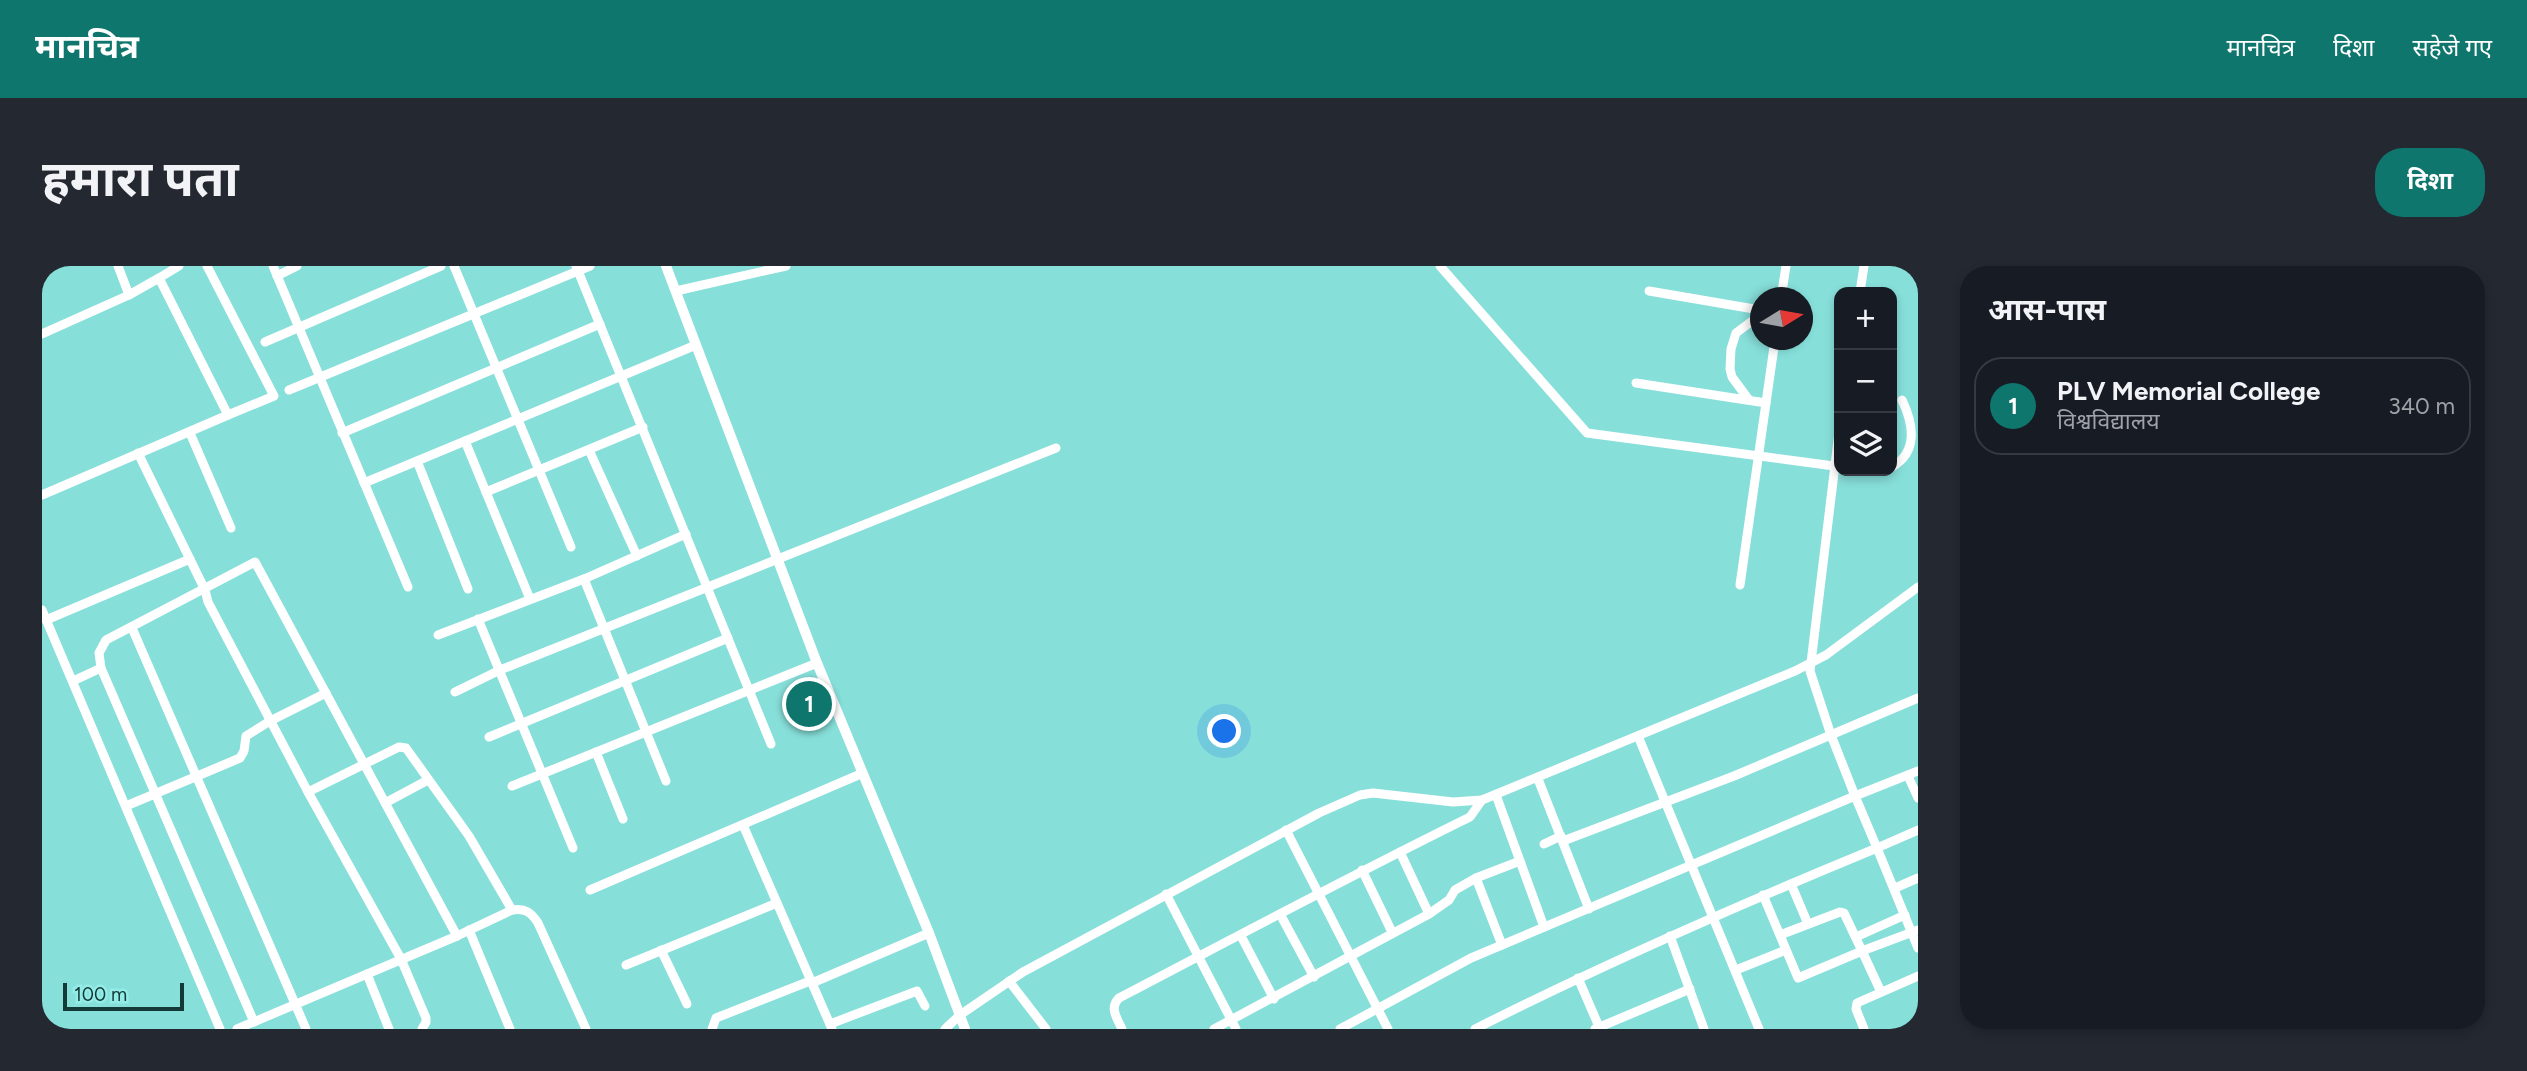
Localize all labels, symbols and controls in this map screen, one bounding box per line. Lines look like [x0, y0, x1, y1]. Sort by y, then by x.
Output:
text: मानचित्र [35, 27, 139, 66]
text: मानचित्र [2226, 33, 2295, 62]
text: दिशा [2333, 33, 2375, 62]
text: सहेजे गए [2413, 33, 2492, 62]
button: दिशा [2375, 148, 2485, 217]
text: हमारा पता [42, 149, 239, 208]
north arrow [1750, 287, 1813, 350]
map controls [1834, 287, 1897, 476]
button: + [1834, 287, 1897, 350]
text: आस-पास [1988, 291, 2106, 328]
button: − [1834, 350, 1897, 413]
text: PLV Memorial College [2057, 375, 2320, 407]
text: 1 [2008, 392, 2018, 420]
text: 340 m [2388, 392, 2455, 420]
text: विश्वविद्यालय [2057, 407, 2160, 435]
button: layers [1834, 413, 1897, 476]
pin: 1 [786, 678, 832, 730]
your location [1207, 714, 1241, 748]
scale bar [63, 980, 184, 1012]
text: 100 m [74, 983, 127, 1006]

